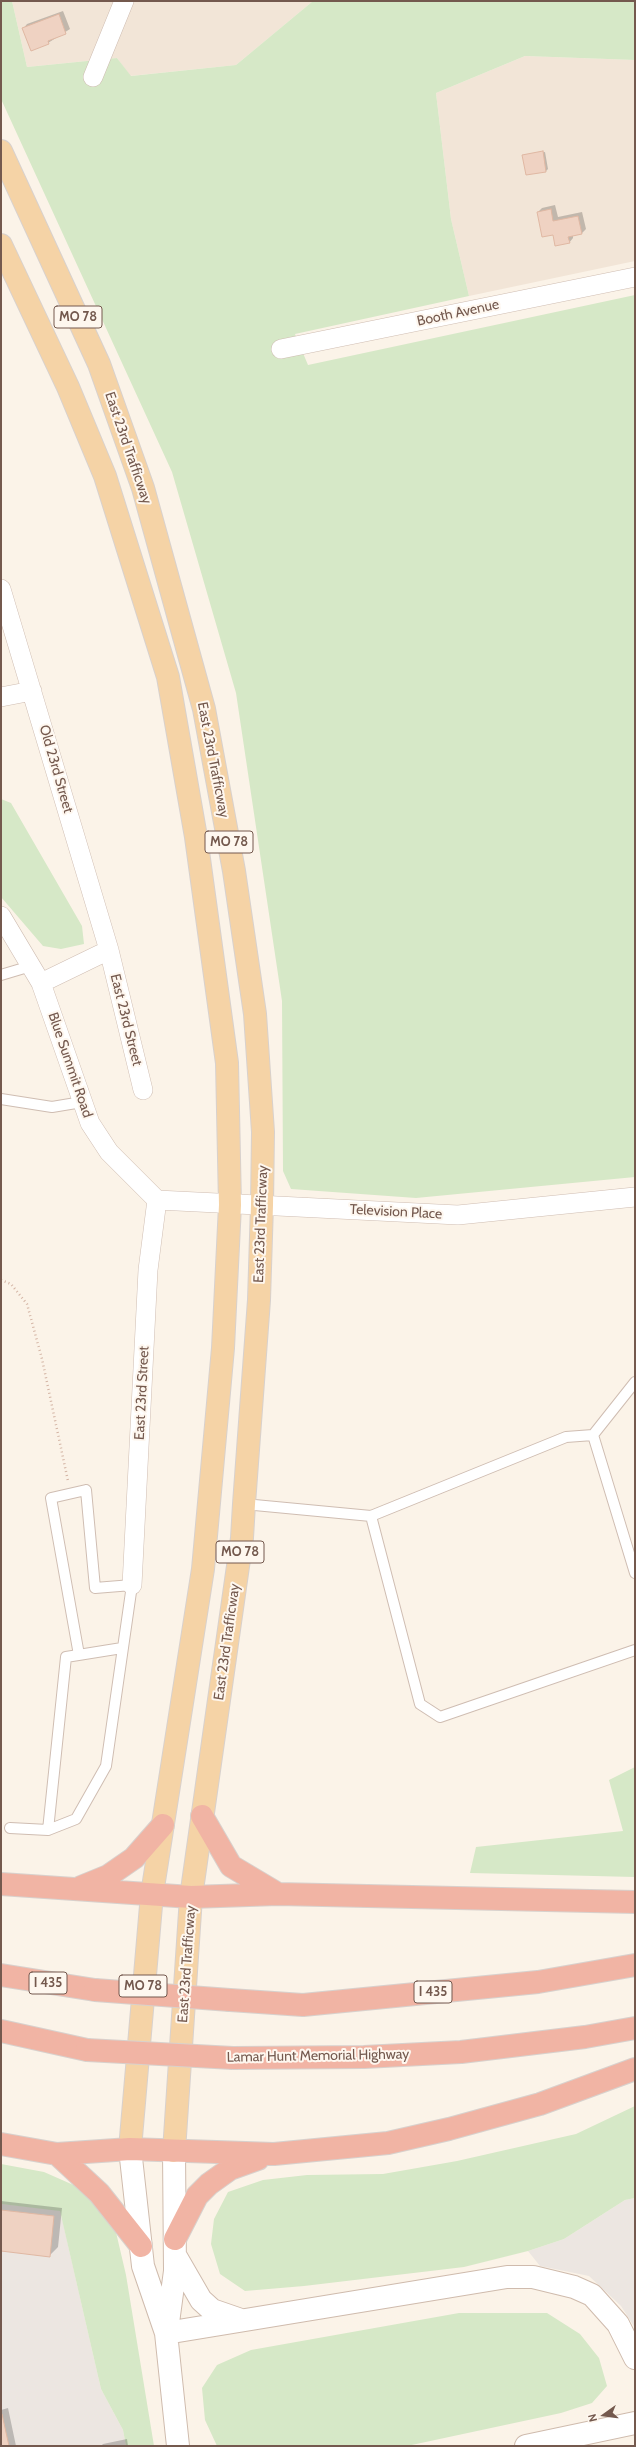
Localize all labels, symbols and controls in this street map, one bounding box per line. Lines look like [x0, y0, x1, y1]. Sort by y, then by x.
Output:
street label: Booth Avenue [415, 296, 501, 330]
road number: MO 78 [54, 306, 102, 328]
street label: East 23rd Trafficway [101, 390, 155, 506]
street label: East 23rd Trafficway [194, 701, 232, 819]
street label: Old 23rd Street [35, 723, 77, 815]
road number: MO 78 [205, 831, 253, 853]
street label: East 23rd Street [106, 972, 146, 1068]
street label: Blue Summit Road [44, 1010, 96, 1120]
street label: East 23rd Trafficway [251, 1165, 271, 1283]
street label: Television Place [349, 1201, 443, 1223]
street label: East 23rd Street [131, 1346, 153, 1440]
road number: MO 78 [216, 1541, 264, 1563]
street label: East 23rd Trafficway [210, 1583, 244, 1701]
street label: East 23rd Trafficway [175, 1905, 199, 2023]
road number: I 435 [29, 1972, 67, 1994]
road number: MO 78 [119, 1975, 167, 1997]
road number: I 435 [414, 1981, 452, 2003]
street label: Lamar Hunt Memorial Highway [227, 2046, 409, 2066]
north arrow [584, 2395, 624, 2435]
text: N [585, 2412, 600, 2423]

